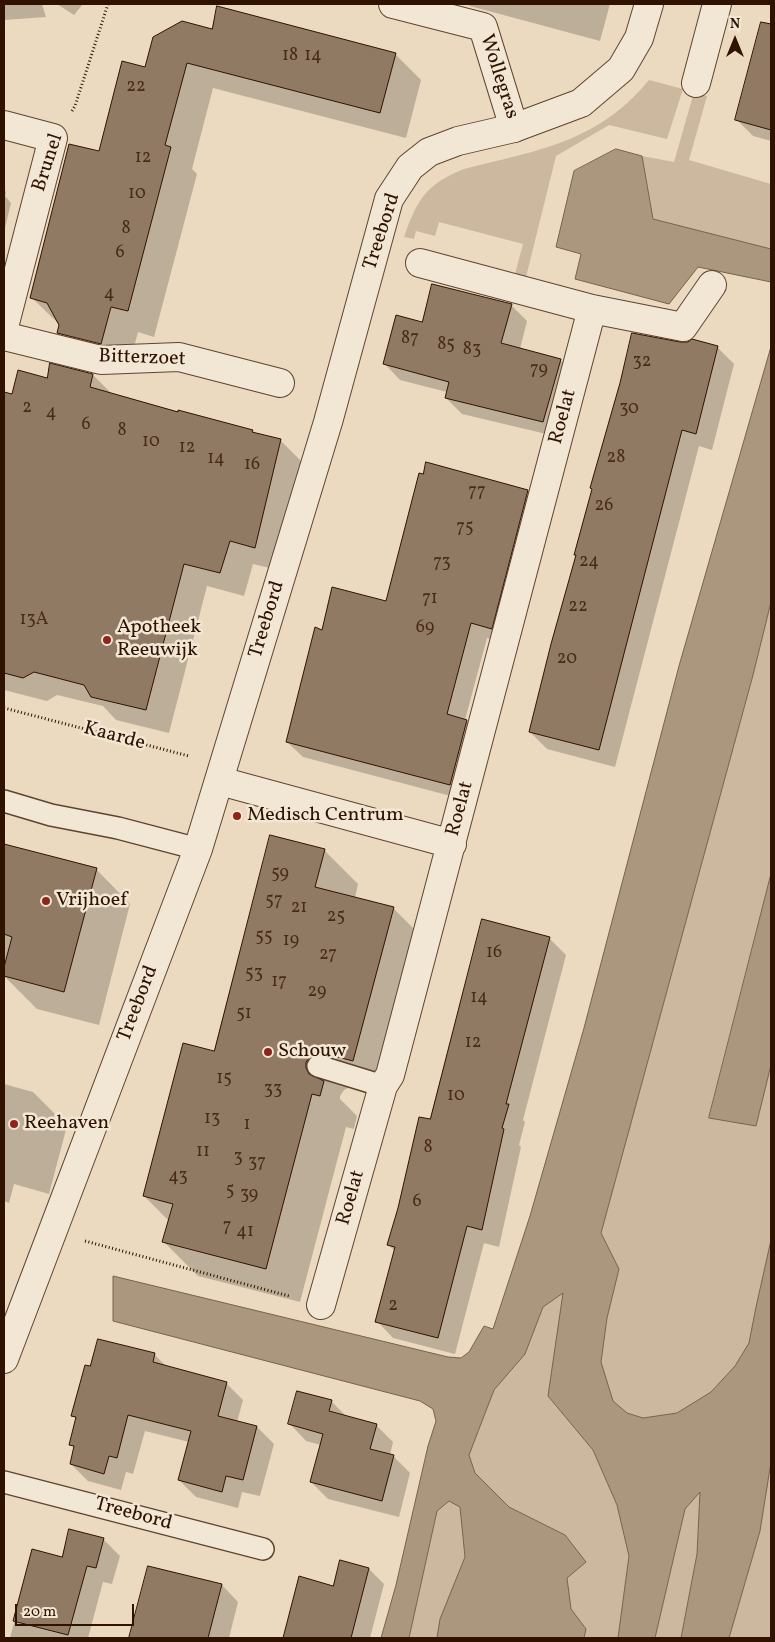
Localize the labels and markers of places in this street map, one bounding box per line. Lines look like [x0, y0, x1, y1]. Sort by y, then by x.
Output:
place label: Apotheek Reeuwijk [117, 616, 201, 663]
marker: Apotheek Reeuwijk [101, 634, 113, 646]
place label: Medisch Centrum [247, 804, 404, 828]
marker: Medisch Centrum [231, 810, 243, 822]
place label: Vrijhoef [56, 889, 127, 913]
marker: Vrijhoef [40, 895, 52, 907]
place label: Schouw [278, 1040, 346, 1064]
marker: Schouw [262, 1046, 274, 1058]
place label: Reehaven [24, 1112, 109, 1136]
marker: Reehaven [8, 1118, 20, 1130]

